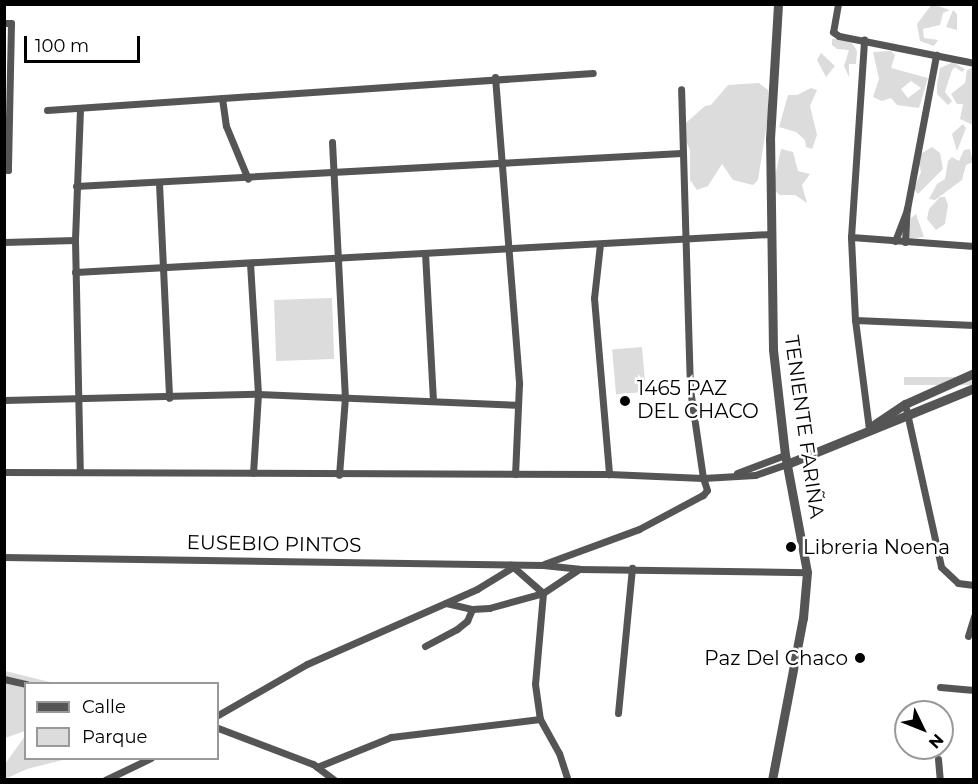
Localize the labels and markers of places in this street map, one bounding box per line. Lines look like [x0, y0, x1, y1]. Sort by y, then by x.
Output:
place label: 1465 PAZ DEL CHACO [637, 377, 759, 424]
marker: 1465 PAZ DEL CHACO [618, 394, 632, 408]
place label: Libreria Noena [803, 535, 950, 559]
marker: Libreria Noena [784, 540, 798, 554]
place label: Paz Del Chaco [704, 646, 848, 670]
marker: Paz Del Chaco [853, 651, 867, 665]

